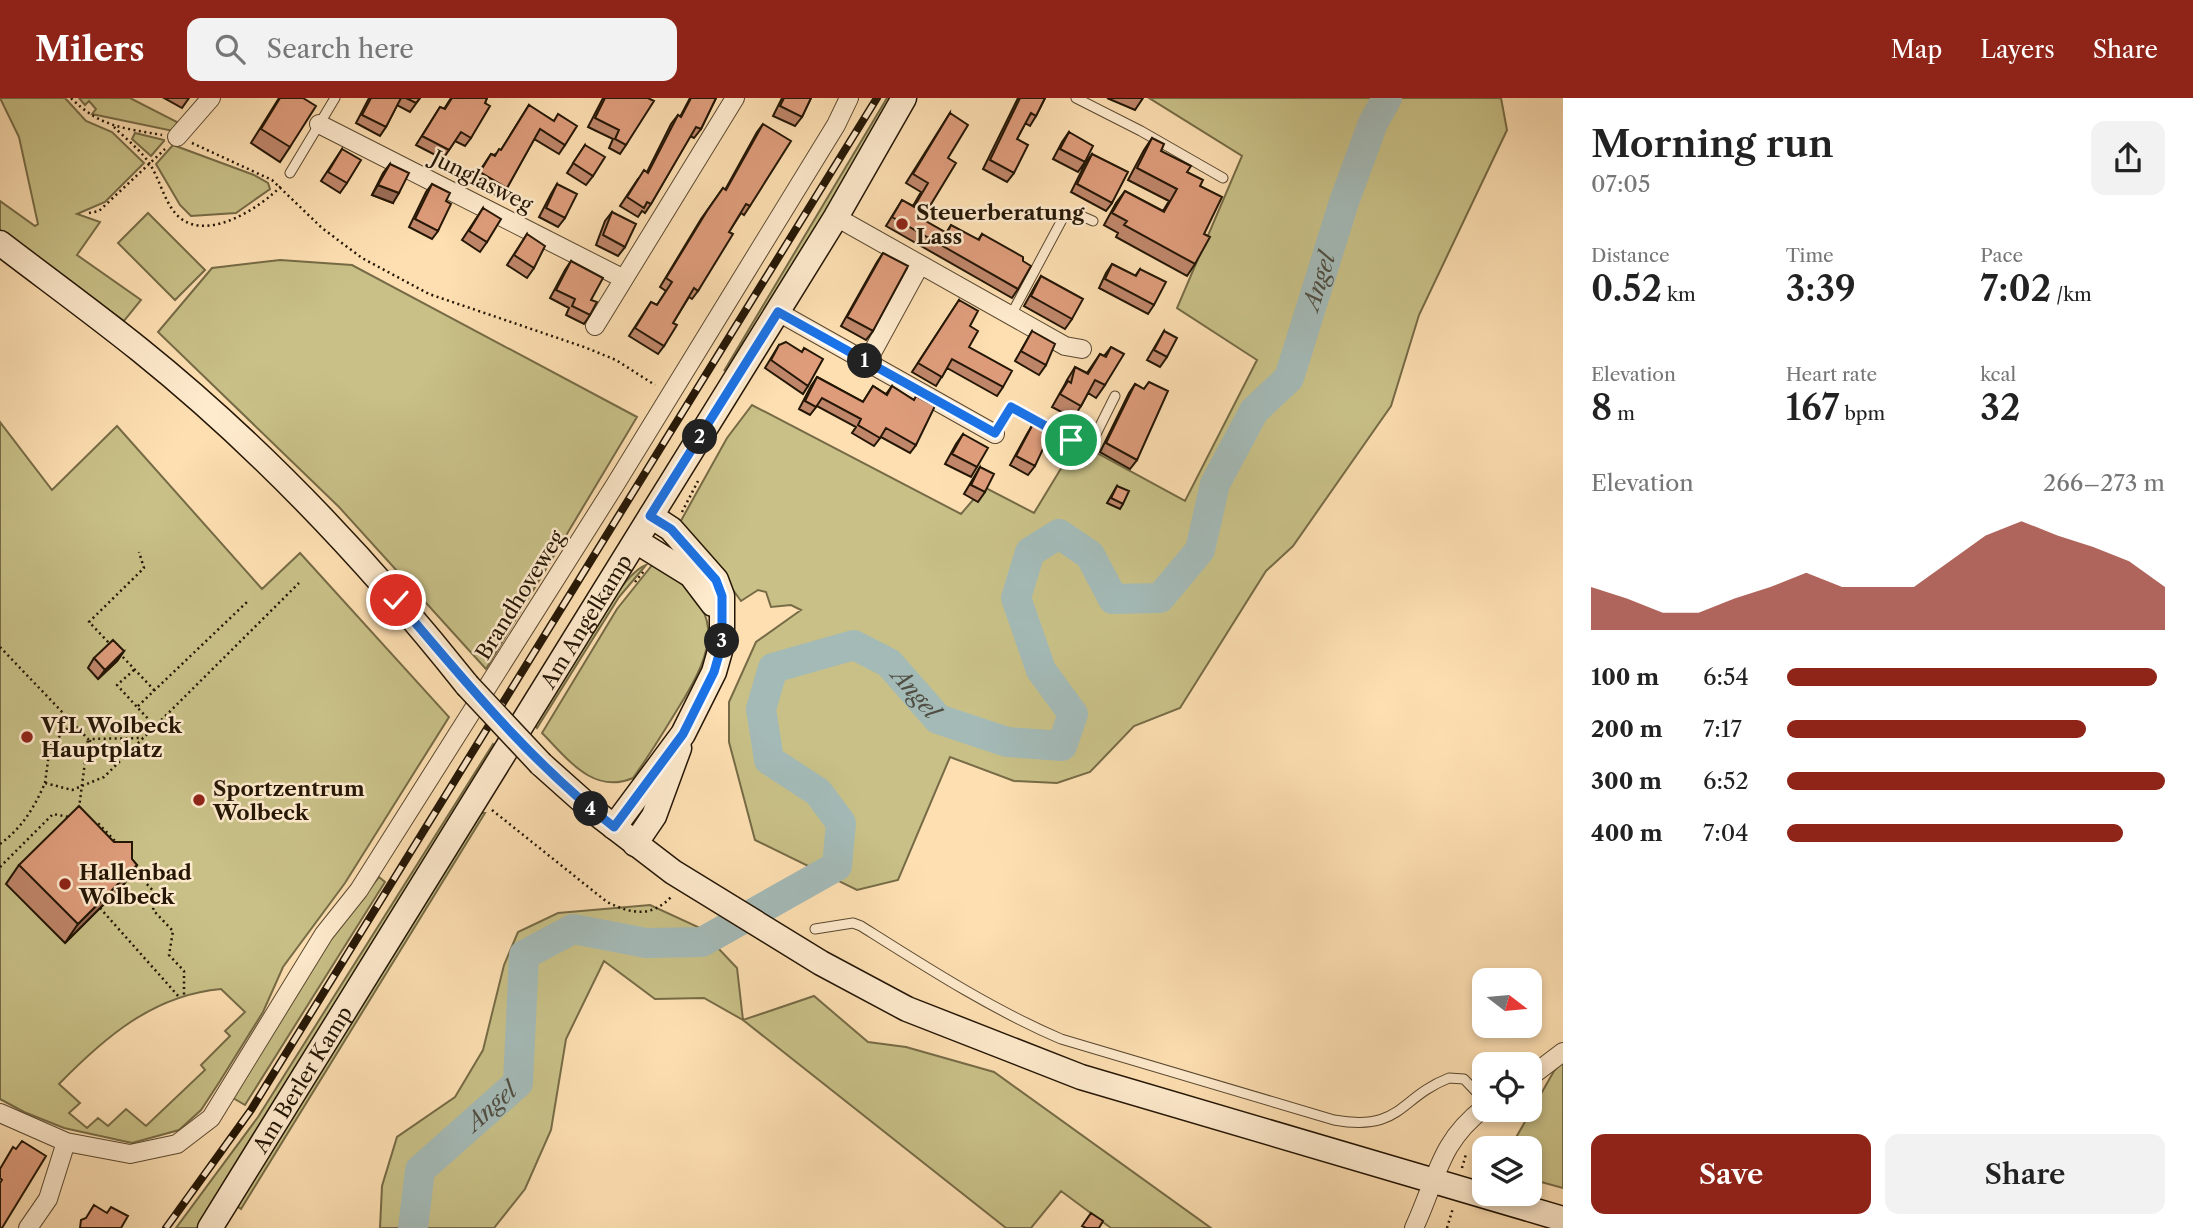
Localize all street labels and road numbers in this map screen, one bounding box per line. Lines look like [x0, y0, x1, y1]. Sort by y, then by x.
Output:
street label: Junglasweg [424, 143, 538, 218]
street label: Brandhoveweg [470, 525, 570, 664]
street label: Am Angelkamp [534, 549, 637, 693]
street label: Am Berler Kamp [247, 1001, 357, 1158]

